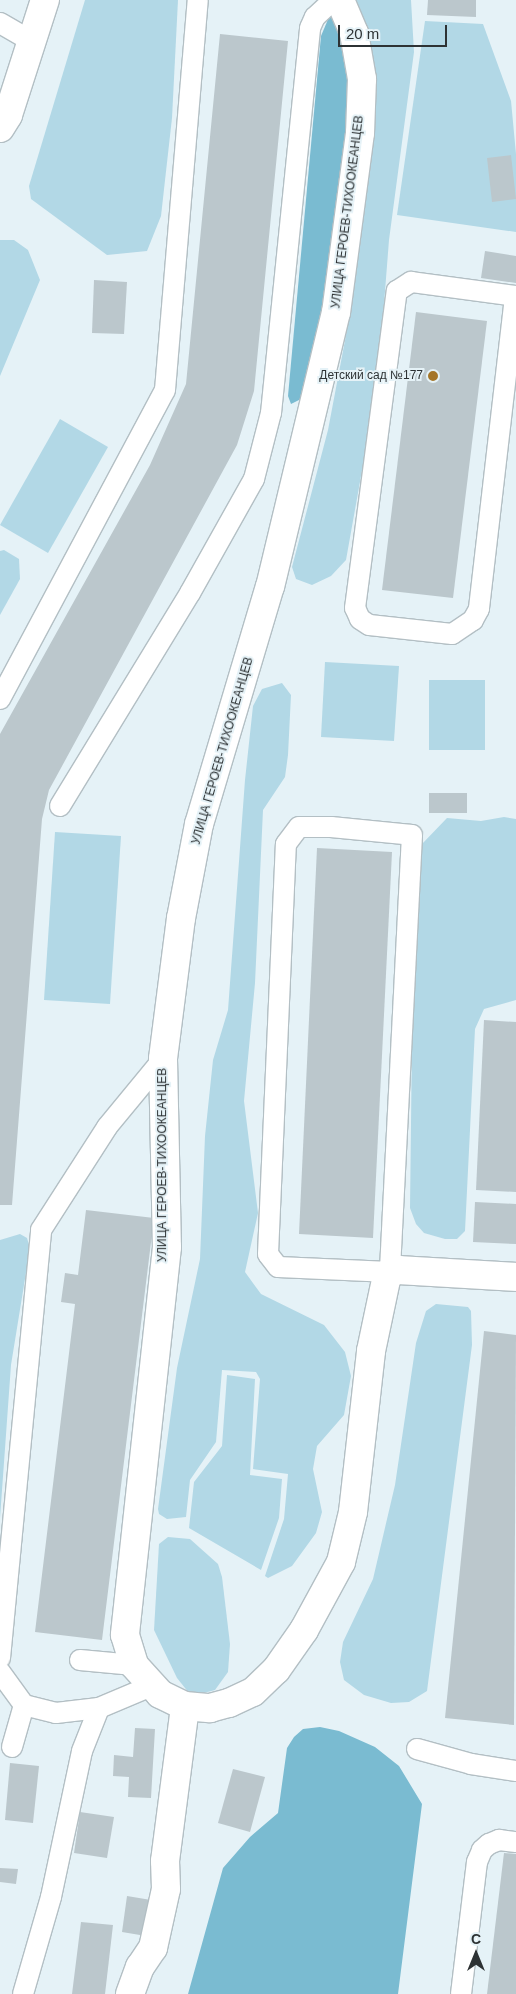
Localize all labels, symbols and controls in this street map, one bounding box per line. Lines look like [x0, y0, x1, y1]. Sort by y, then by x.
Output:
scale bar [341, 15, 450, 47]
text: 20 m [346, 25, 379, 42]
street label: УЛИЦА ГЕРОЕВ-ТИХООКЕАНЦЕВ [329, 115, 367, 309]
place label: Детский сад №177 [319, 369, 423, 383]
marker: Детский сад №177 [427, 370, 439, 382]
street label: УЛИЦА ГЕРОЕВ-ТИХООКЕАНЦЕВ [189, 656, 257, 846]
street label: УЛИЦА ГЕРОЕВ-ТИХООКЕАНЦЕВ [156, 1068, 170, 1262]
north arrow [451, 1929, 501, 1979]
text: С [471, 1931, 481, 1947]

